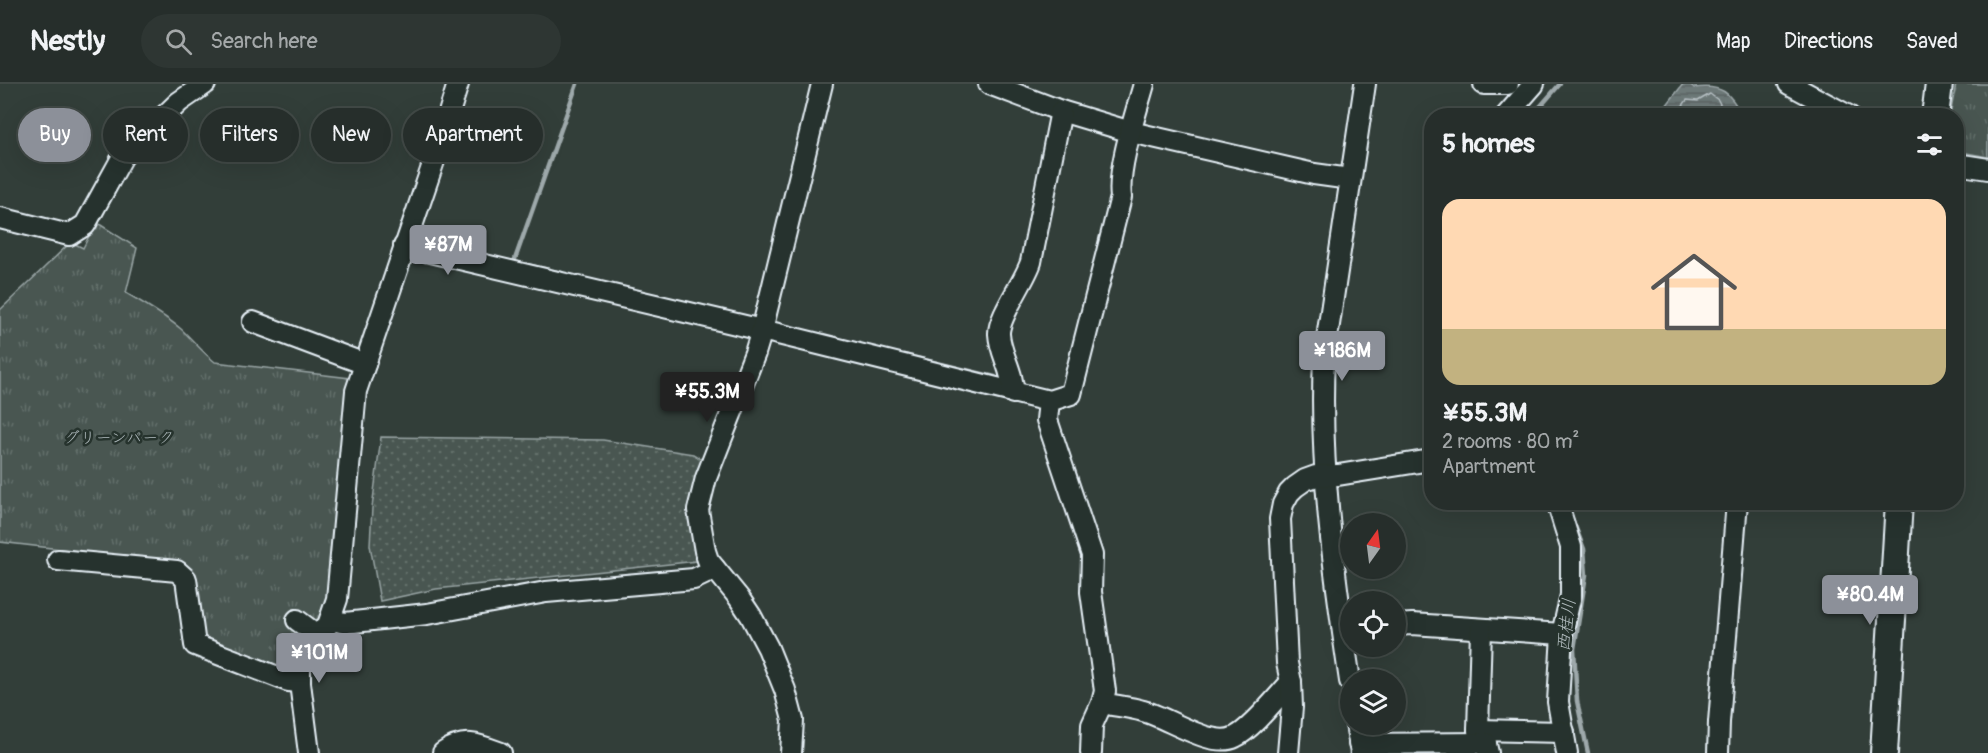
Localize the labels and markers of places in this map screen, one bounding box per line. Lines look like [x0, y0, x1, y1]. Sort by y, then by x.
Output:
pin: ¥87M [412, 225, 484, 276]
pin: ¥186M [1300, 331, 1384, 382]
pin: ¥55.3M [658, 372, 756, 423]
pin: ¥80.4M [1821, 575, 1919, 626]
pin: ¥101M [277, 633, 361, 684]

